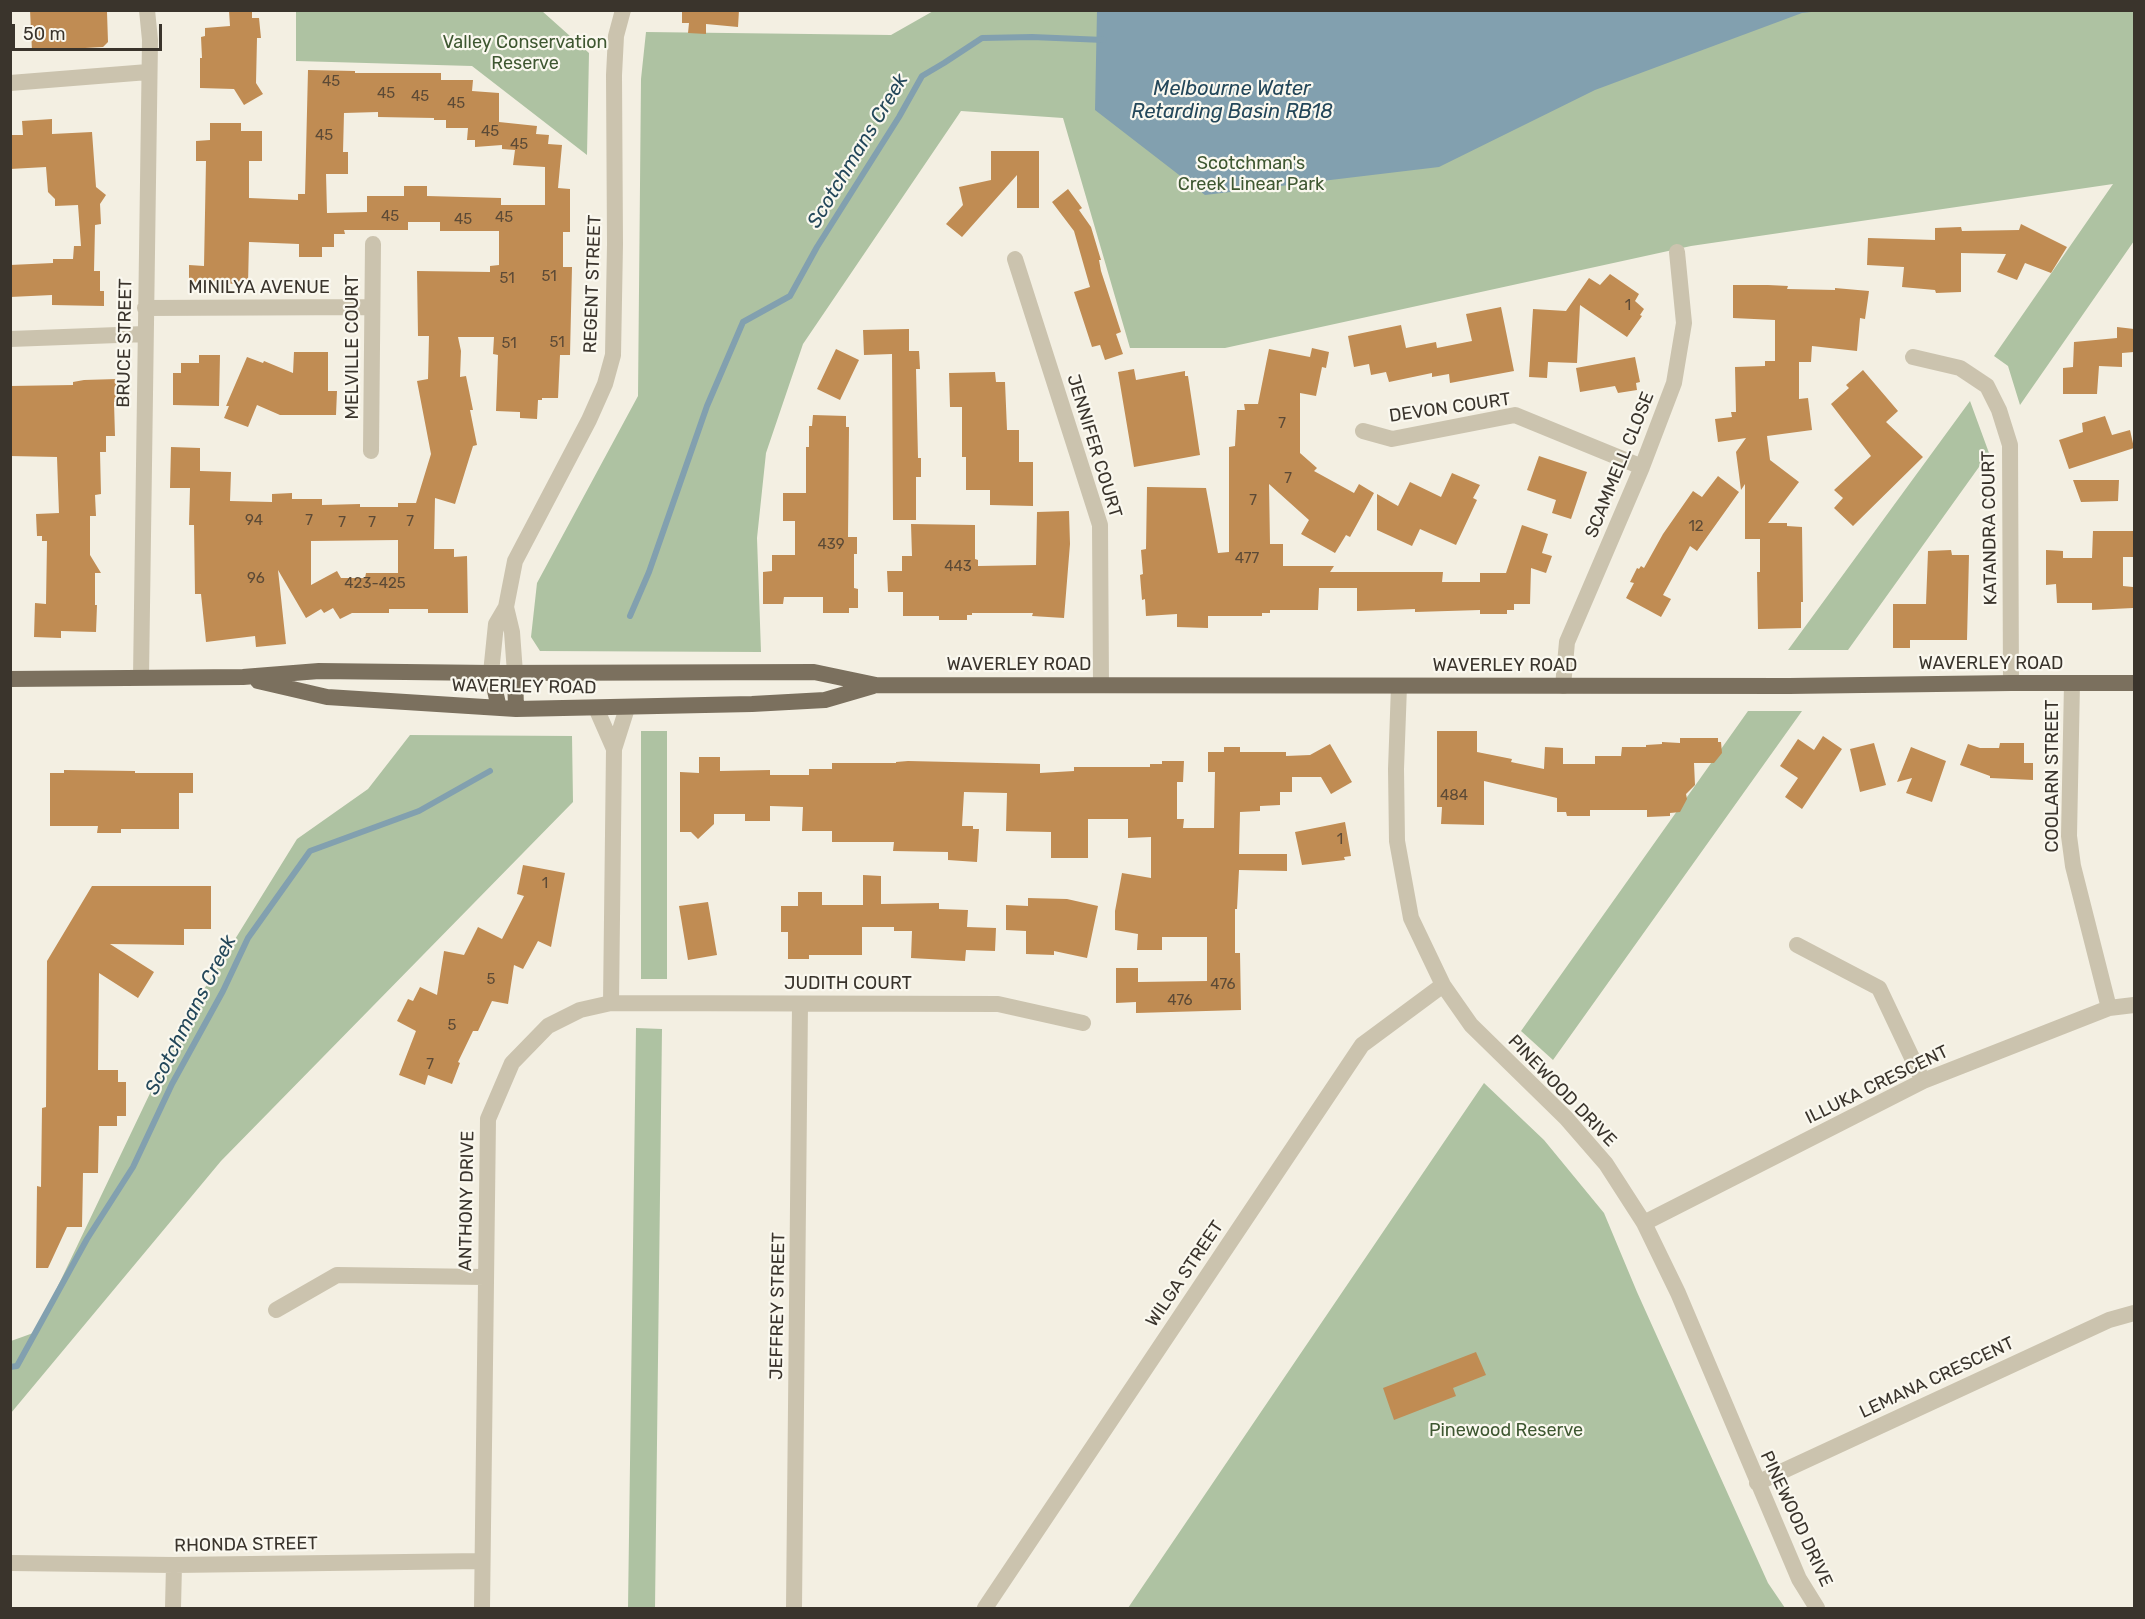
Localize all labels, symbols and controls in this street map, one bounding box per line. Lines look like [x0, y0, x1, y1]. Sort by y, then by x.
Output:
scale bar [15, 12, 165, 50]
text: 50 m [23, 23, 66, 45]
park label: Valley Conservation Reserve [443, 32, 607, 74]
water label: Scotchmans Creek [802, 69, 914, 233]
house number: 45 [322, 73, 340, 91]
water label: Melbourne Water Retarding Basin RB18 [1131, 77, 1333, 124]
house number: 45 [377, 85, 395, 103]
house number: 45 [411, 88, 429, 106]
house number: 45 [447, 95, 465, 113]
house number: 45 [481, 123, 499, 141]
house number: 45 [315, 127, 333, 145]
house number: 45 [510, 136, 528, 154]
park label: Scotchman's Creek Linear Park [1178, 153, 1324, 195]
house number: 45 [381, 208, 399, 226]
house number: 45 [495, 209, 513, 227]
house number: 45 [454, 211, 472, 229]
street label: REGENT STREET [580, 214, 606, 354]
house number: 51 [541, 268, 557, 286]
house number: 51 [499, 270, 515, 288]
street label: MELVILLE COURT [342, 275, 364, 419]
street label: MINILYA AVENUE [188, 277, 330, 299]
street label: BRUCE STREET [113, 278, 137, 408]
house number: 1 [1625, 297, 1631, 315]
house number: 51 [549, 334, 565, 352]
house number: 51 [501, 335, 517, 353]
street label: JENNIFER COURT [1062, 372, 1126, 520]
street label: DEVON COURT [1388, 389, 1512, 427]
street label: SCAMMELL CLOSE [1581, 389, 1659, 541]
house number: 7 [1278, 415, 1286, 433]
street label: KATANDRA COURT [1978, 450, 2002, 606]
house number: 7 [1284, 470, 1292, 488]
house number: 7 [1249, 492, 1257, 510]
house number: 94 [245, 512, 263, 530]
house number: 7 [305, 512, 313, 530]
house number: 7 [406, 513, 414, 531]
house number: 7 [338, 514, 346, 532]
house number: 7 [368, 514, 376, 532]
house number: 12 [1688, 518, 1704, 536]
house number: 439 [817, 536, 845, 554]
house number: 477 [1235, 550, 1259, 568]
house number: 443 [944, 558, 972, 576]
house number: 96 [247, 570, 265, 588]
house number: 423-425 [344, 575, 406, 593]
street label: WAVERLEY ROAD [1919, 653, 2063, 675]
street label: WAVERLEY ROAD [947, 654, 1091, 676]
street label: WAVERLEY ROAD [1433, 655, 1577, 677]
street label: WAVERLEY ROAD [451, 675, 597, 699]
street label: COOLARN STREET [2042, 700, 2064, 852]
house number: 484 [1440, 787, 1468, 805]
house number: 1 [1337, 831, 1343, 849]
house number: 1 [542, 875, 548, 893]
water label: Scotchmans Creek [140, 931, 242, 1099]
house number: 5 [487, 971, 495, 989]
street label: JUDITH COURT [784, 973, 912, 995]
house number: 476 [1210, 976, 1236, 994]
house number: 476 [1167, 992, 1193, 1010]
house number: 5 [448, 1017, 456, 1035]
street label: PINEWOOD DRIVE [1503, 1031, 1621, 1151]
street label: ILLUKA CRESCENT [1802, 1041, 1952, 1129]
house number: 7 [426, 1056, 434, 1074]
street label: ANTHONY DRIVE [455, 1131, 479, 1271]
street label: WILGA STREET [1142, 1217, 1228, 1331]
street label: JEFFREY STREET [766, 1232, 790, 1380]
street label: LEMANA CRESCENT [1856, 1333, 2018, 1423]
park label: Pinewood Reserve [1429, 1420, 1583, 1442]
street label: PINEWOOD DRIVE [1755, 1448, 1837, 1590]
street label: RHONDA STREET [174, 1533, 318, 1557]

